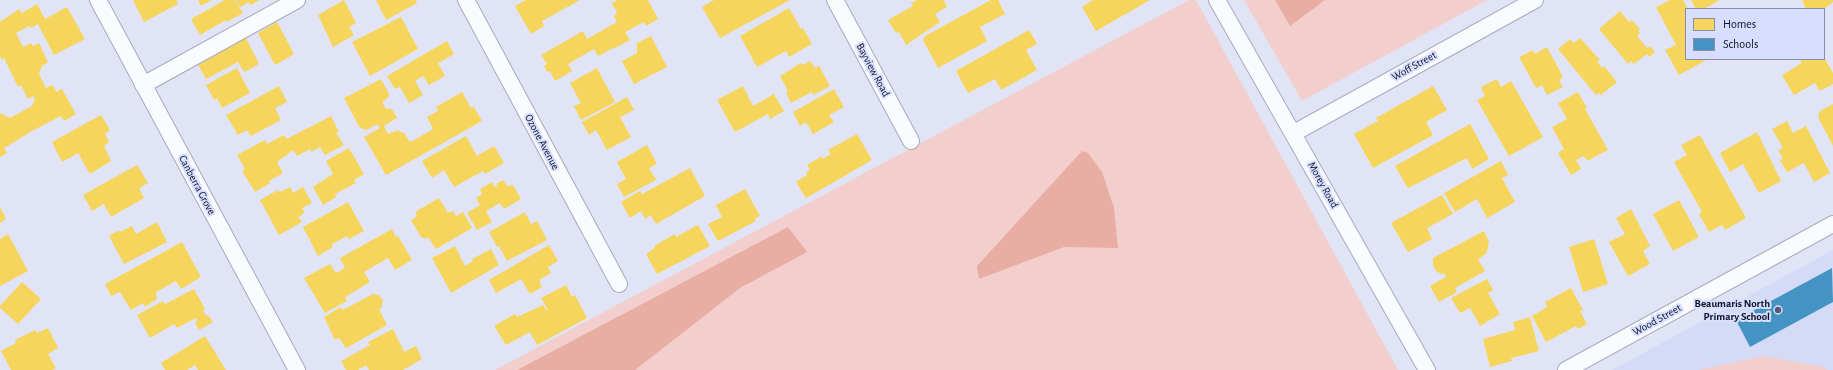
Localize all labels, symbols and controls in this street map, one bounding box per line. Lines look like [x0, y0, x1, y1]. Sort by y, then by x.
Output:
legend [1685, 8, 1825, 60]
text: Homes [1723, 18, 1756, 30]
text: Schools [1723, 38, 1758, 50]
street label: Bayview Road [853, 41, 893, 99]
street label: Woff Street [1389, 48, 1439, 84]
street label: Ozone Avenue [522, 112, 562, 172]
street label: Canberra Grove [176, 153, 218, 217]
street label: Morey Road [1305, 160, 1341, 210]
place label: Beaumaris North Primary School [1695, 297, 1770, 323]
street label: Wood Street [1630, 301, 1684, 339]
marker: Beaumaris North Primary School [1773, 305, 1783, 315]

